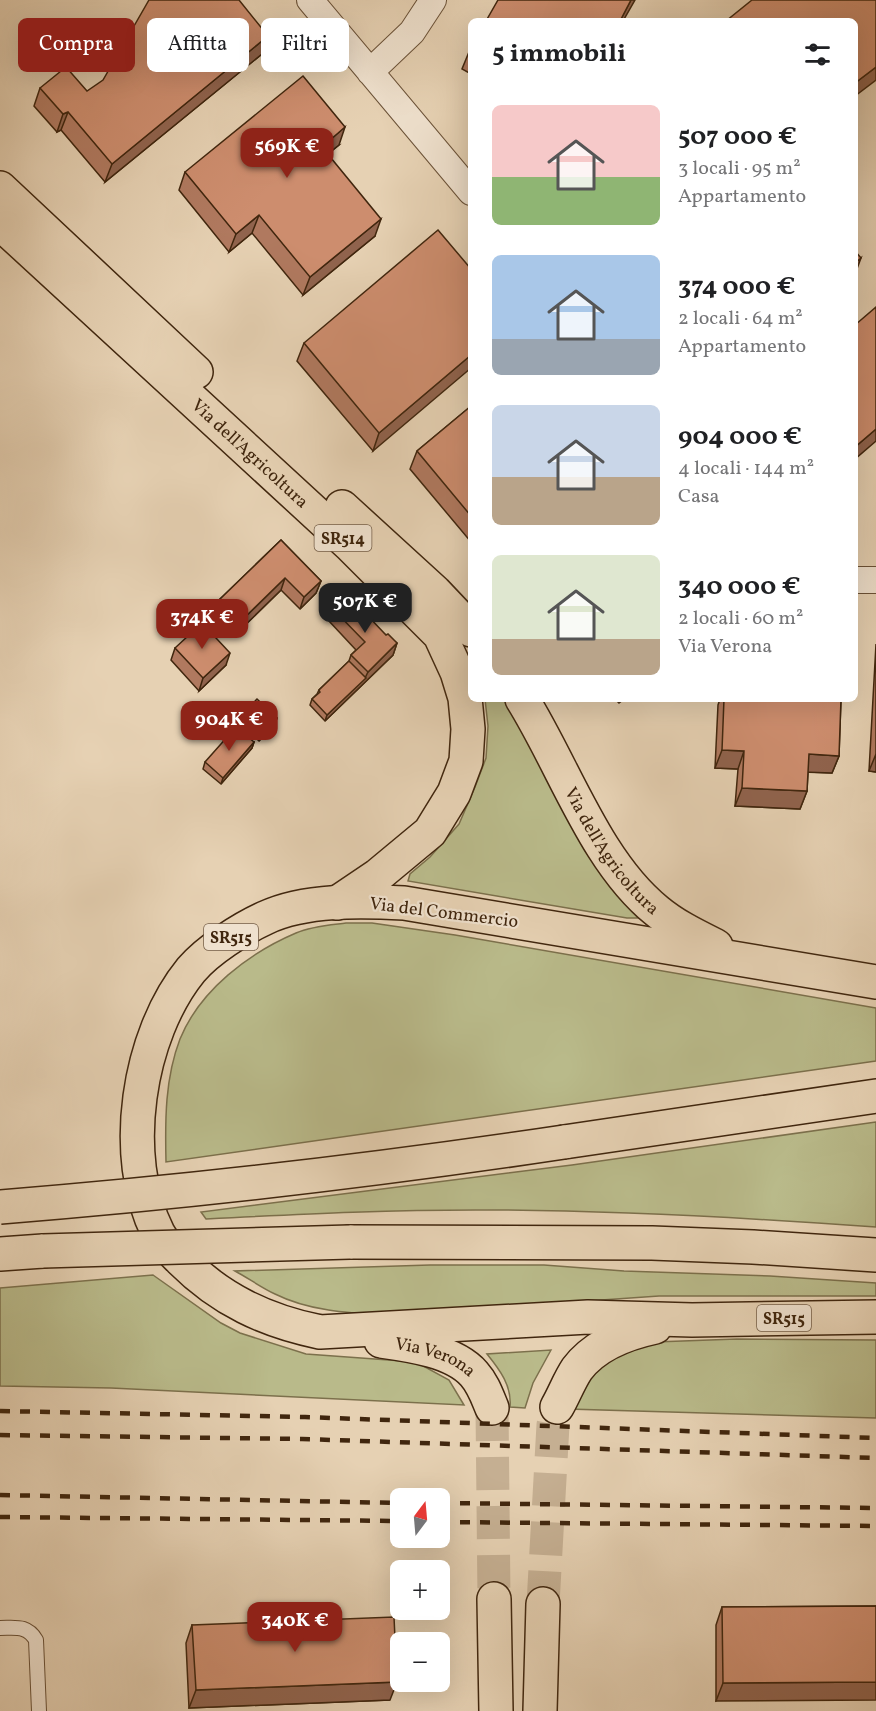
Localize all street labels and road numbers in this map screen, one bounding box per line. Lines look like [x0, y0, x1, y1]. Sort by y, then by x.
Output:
street label: Via dell'Agricoltura [185, 394, 313, 515]
road number: SR514 [314, 525, 372, 551]
street label: Via dell'Agricoltura [557, 783, 664, 922]
street label: Via del Commercio [368, 892, 519, 935]
road number: SR515 [204, 924, 258, 950]
road number: SR515 [757, 1305, 811, 1331]
street label: Via Verona [393, 1332, 481, 1383]

